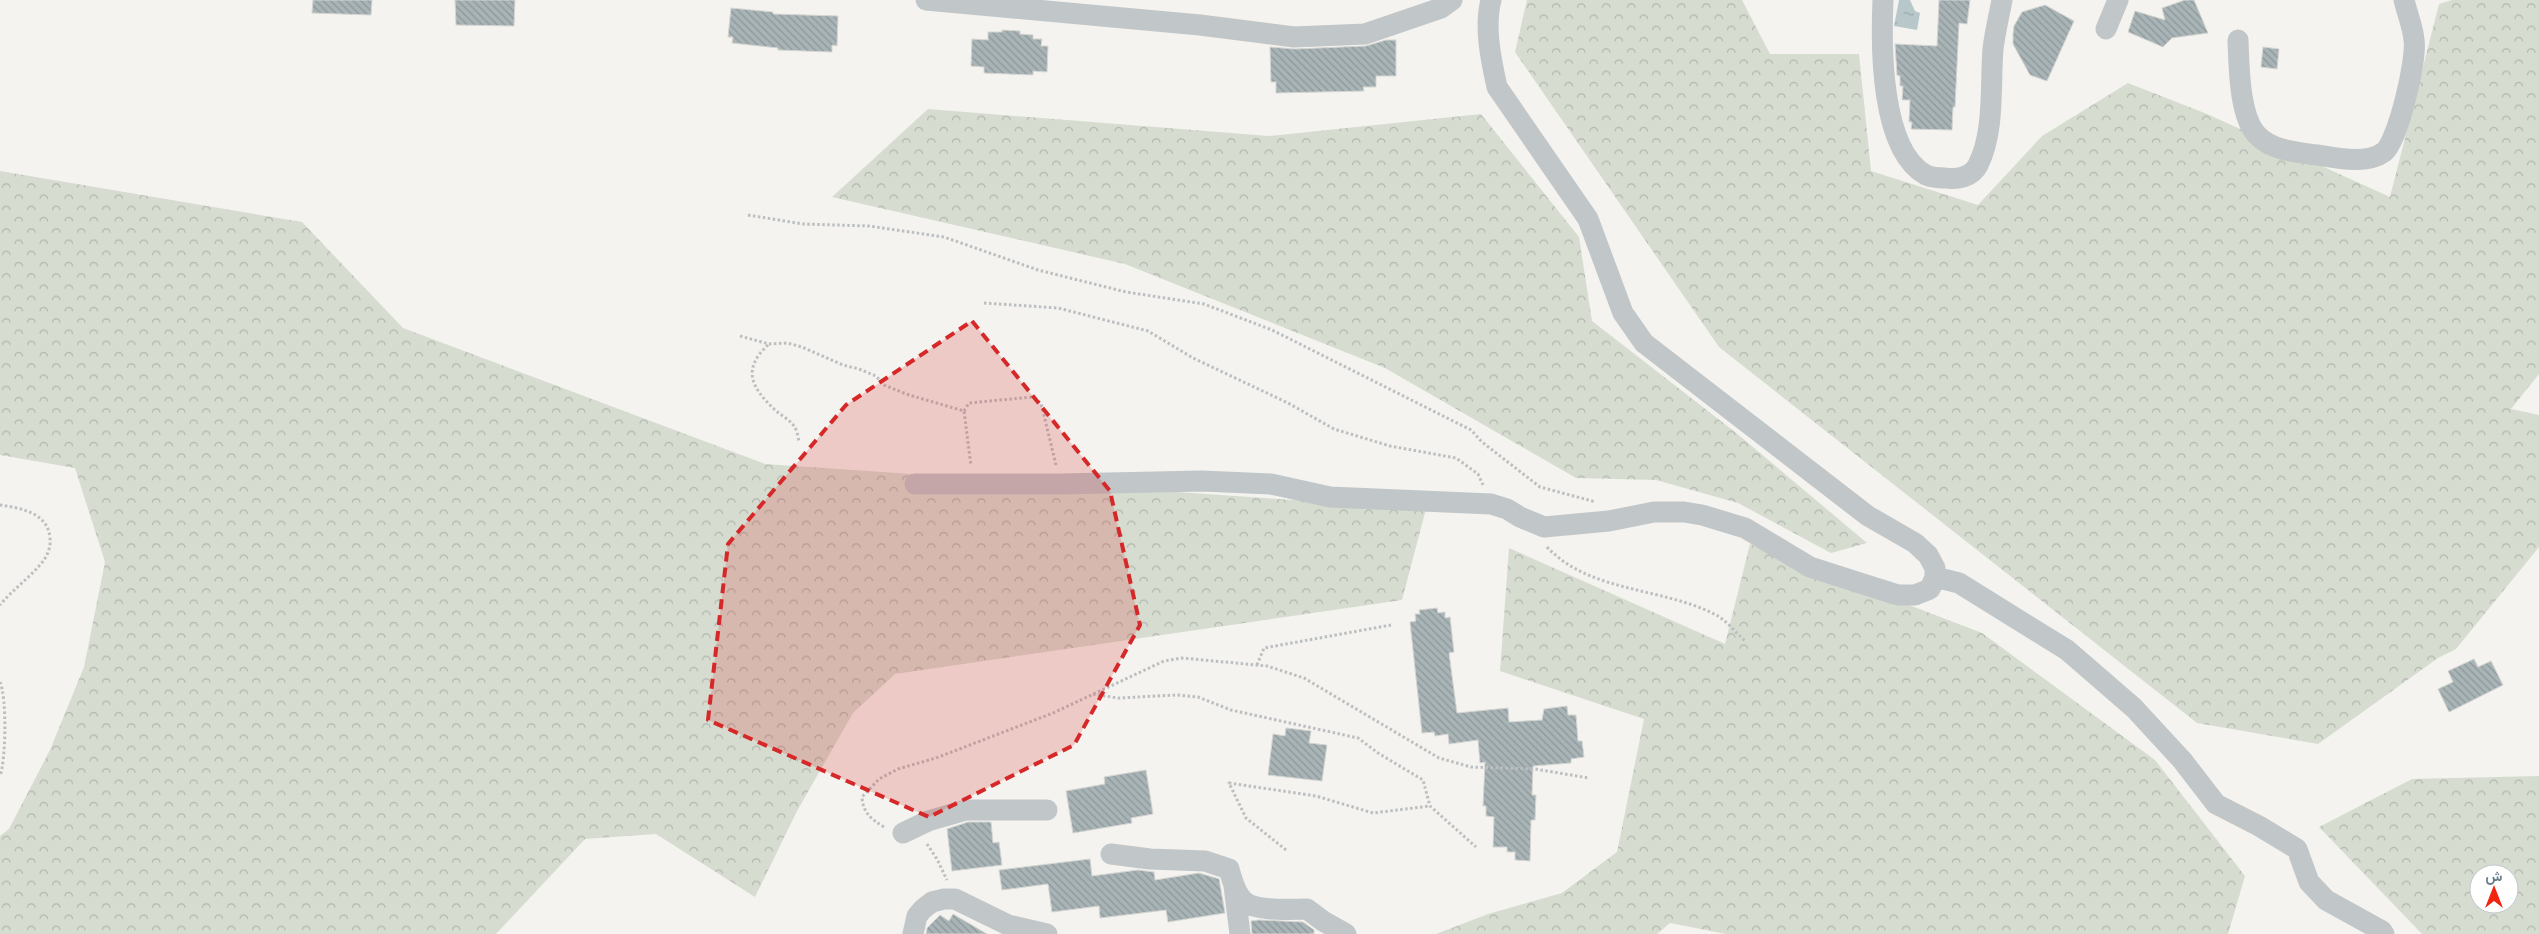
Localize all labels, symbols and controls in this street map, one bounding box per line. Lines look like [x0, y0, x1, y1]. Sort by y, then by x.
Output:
north arrow [2469, 864, 2519, 914]
text: ش [2486, 868, 2503, 885]

